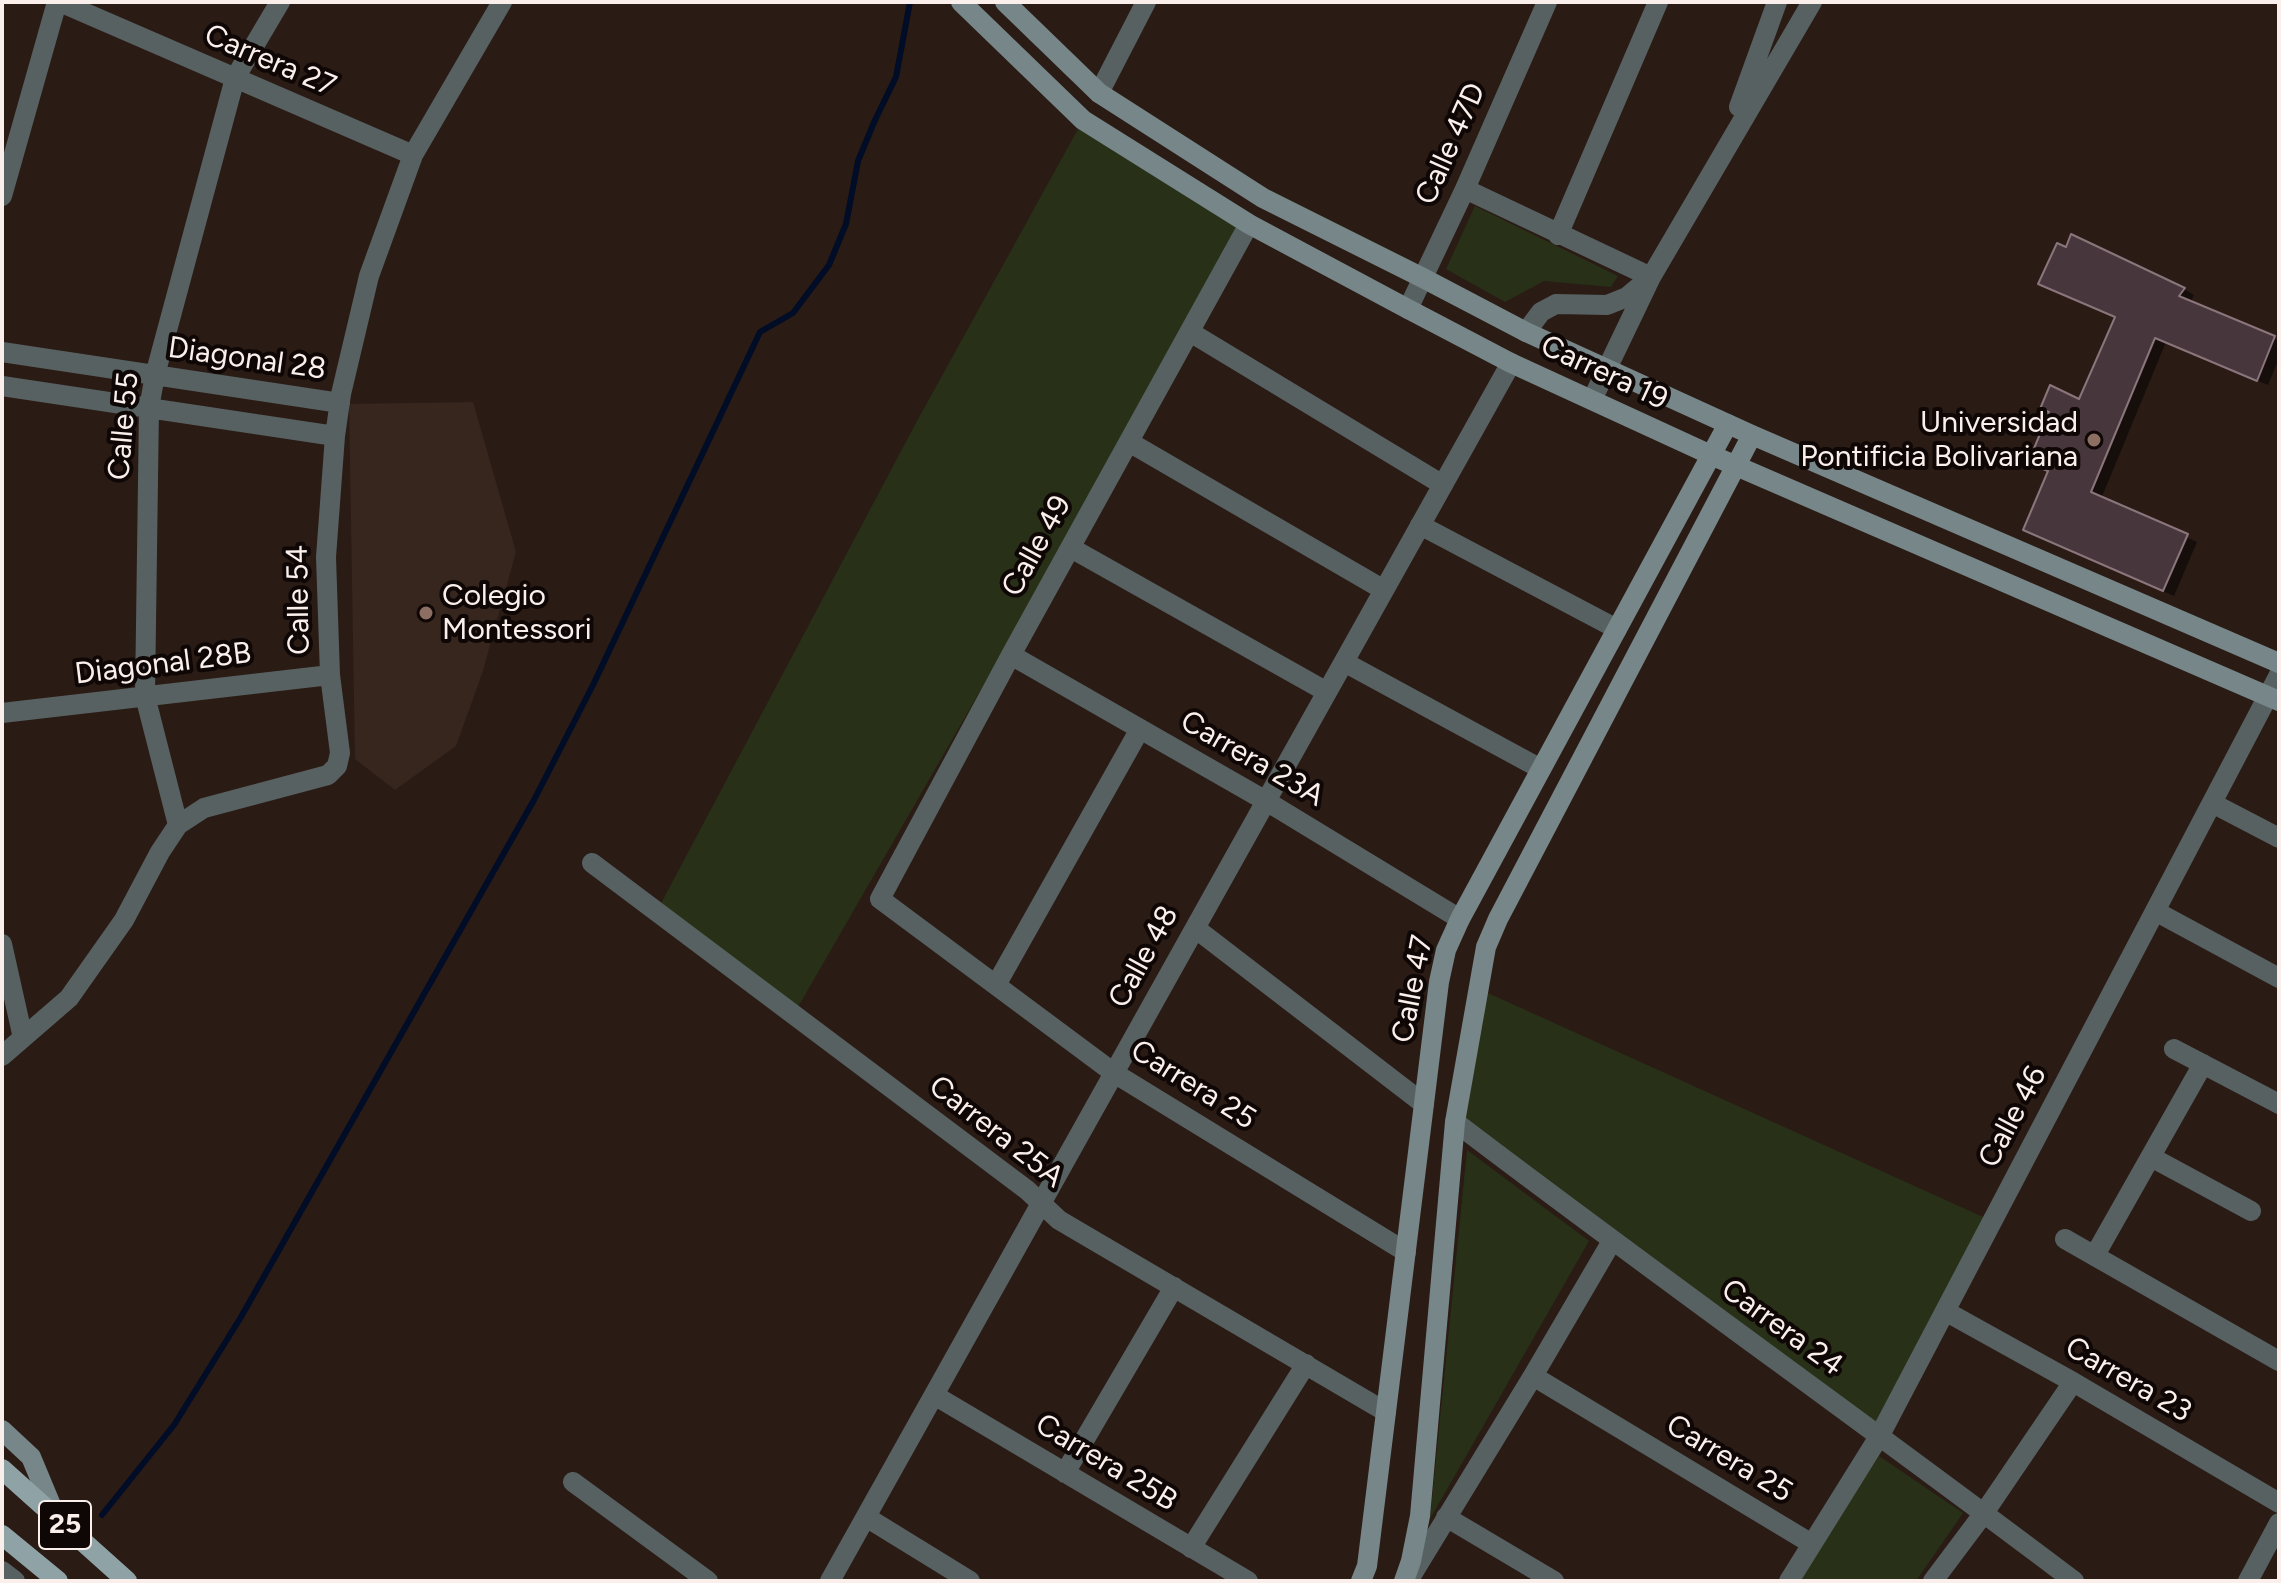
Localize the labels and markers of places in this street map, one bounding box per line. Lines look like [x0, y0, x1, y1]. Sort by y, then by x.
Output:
place label: Universidad Pontificia Bolivariana [1800, 405, 2078, 476]
marker: Universidad Pontificia Bolivariana [2085, 431, 2103, 449]
place label: Colegio Montessori [442, 578, 592, 648]
marker: Colegio Montessori [417, 604, 435, 622]

